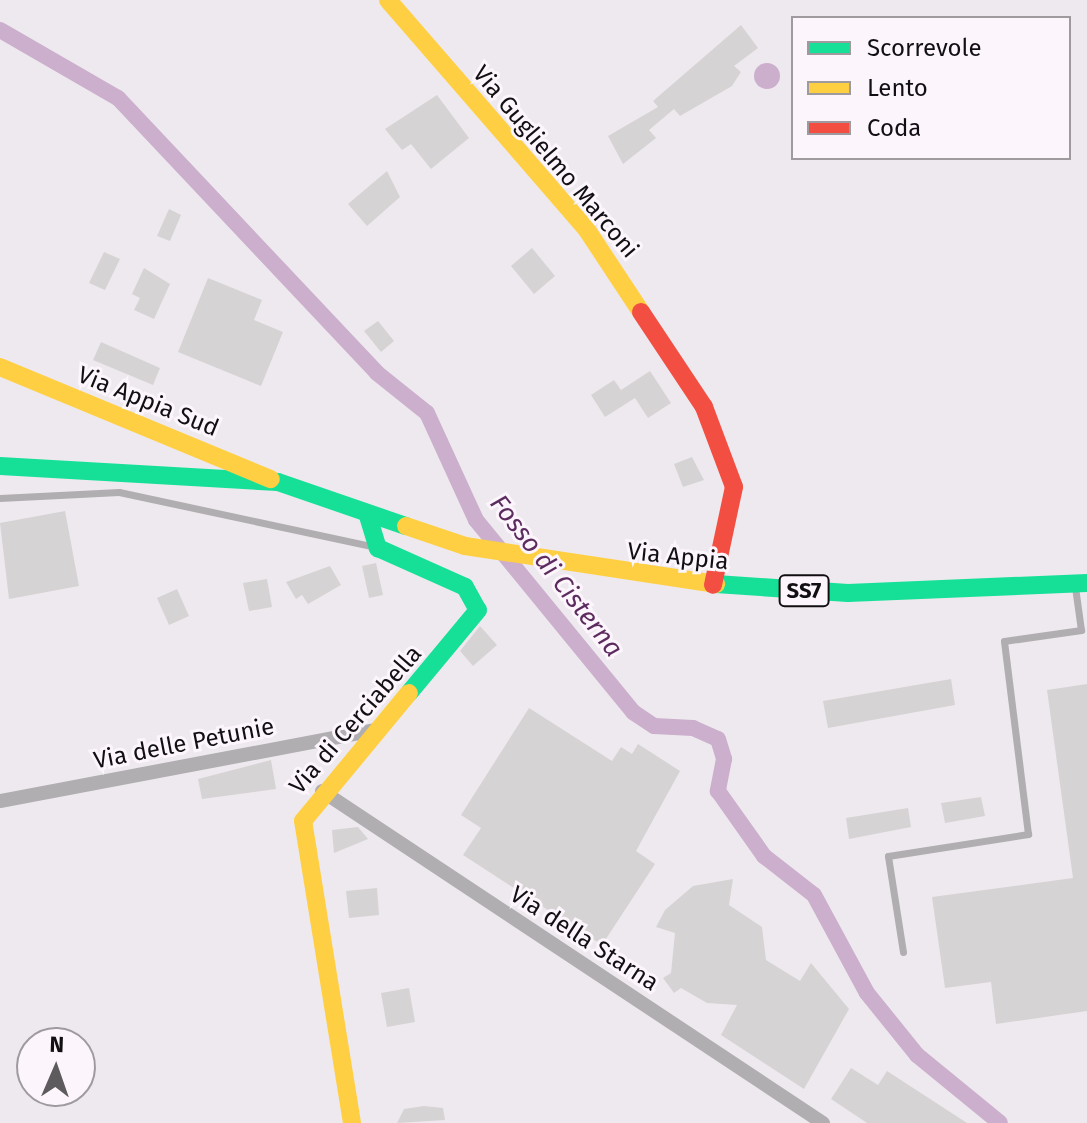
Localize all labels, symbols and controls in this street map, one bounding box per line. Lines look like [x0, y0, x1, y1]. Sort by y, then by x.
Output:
legend [791, 16, 1071, 160]
text: Scorrevole [867, 34, 982, 62]
street label: Via Guglielmo Marconi [466, 60, 644, 264]
text: Lento [867, 74, 928, 102]
text: Coda [867, 114, 921, 142]
street label: Via Appia Sud [73, 361, 223, 443]
water label: Fosso di Cisterna [483, 489, 629, 663]
street label: Via Appia [626, 537, 730, 577]
road number: SS7 [778, 573, 830, 609]
street label: Via di Cerciabella [284, 640, 428, 800]
street label: Via delle Petunie [91, 712, 277, 776]
street label: Via della Starna [504, 880, 664, 998]
north arrow [16, 1027, 96, 1107]
text: N [49, 1031, 65, 1058]

